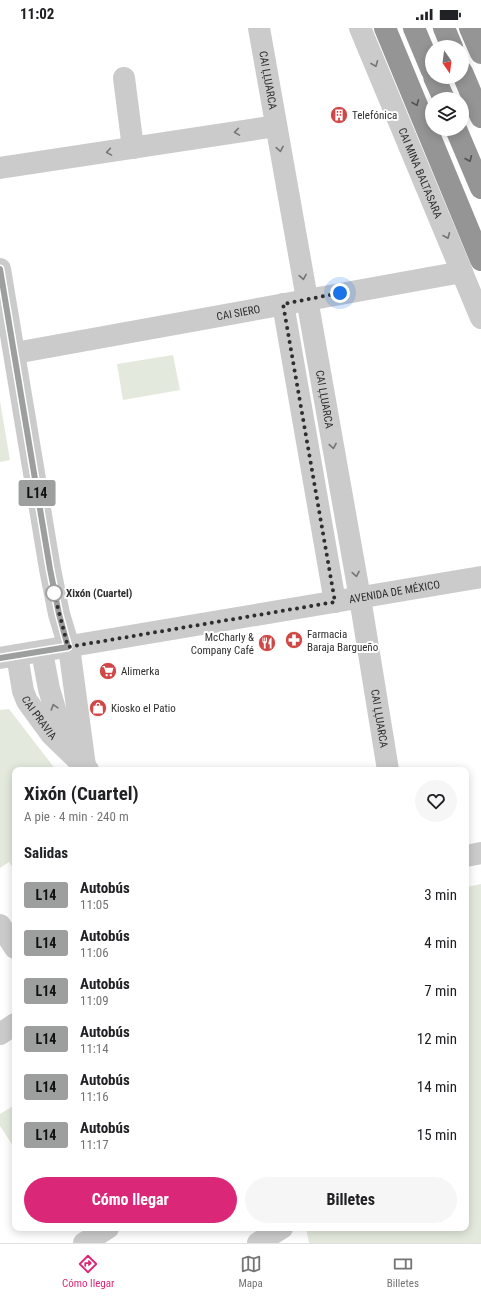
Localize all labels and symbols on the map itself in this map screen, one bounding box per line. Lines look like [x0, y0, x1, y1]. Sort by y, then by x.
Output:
north arrow [425, 40, 469, 84]
street label: CAI ḶḶUARCA [257, 50, 280, 111]
one-way arrow [370, 60, 378, 68]
one-way arrow [411, 98, 419, 106]
building icon: Telefónica [329, 105, 349, 125]
place label: Telefónica [352, 109, 397, 122]
street label: CAI MINA BALTASARA [396, 126, 445, 221]
one-way arrow [234, 127, 240, 136]
one-way arrow [275, 146, 284, 152]
one-way arrow [106, 147, 112, 156]
one-way arrow [464, 155, 472, 162]
one-way arrow [442, 232, 450, 239]
one-way arrow [298, 274, 307, 280]
your location [330, 283, 350, 303]
street label: CAI SIERO [215, 302, 261, 323]
street label: CAI ḶḶUARCA [313, 369, 336, 430]
one-way arrow [328, 443, 337, 450]
line badge: L14 [14, 480, 60, 506]
one-way arrow [351, 571, 360, 577]
street label: AVENIDA DE MÉXICO [348, 578, 441, 606]
marker: Xixón (Cuartel) [45, 584, 63, 602]
place label: Xixón (Cuartel) [66, 587, 132, 600]
place label: Farmacia Baraja Bargueño [307, 628, 379, 654]
pharmacy icon: Farmacia Baraja Bargueño [284, 630, 304, 650]
place label: McCharly & Company Café [191, 631, 254, 657]
restaurant icon: McCharly & Company Café [257, 633, 277, 653]
supermarket icon: Alimerka [98, 661, 118, 681]
place label: Alimerka [121, 665, 159, 678]
street label: CAI ḶḶUARCA [368, 688, 391, 749]
street label: CAI PRAVIA [19, 694, 60, 743]
shop icon: Kiosko el Patio [88, 698, 108, 718]
place label: Kiosko el Patio [111, 702, 176, 715]
one-way arrow [51, 704, 59, 711]

